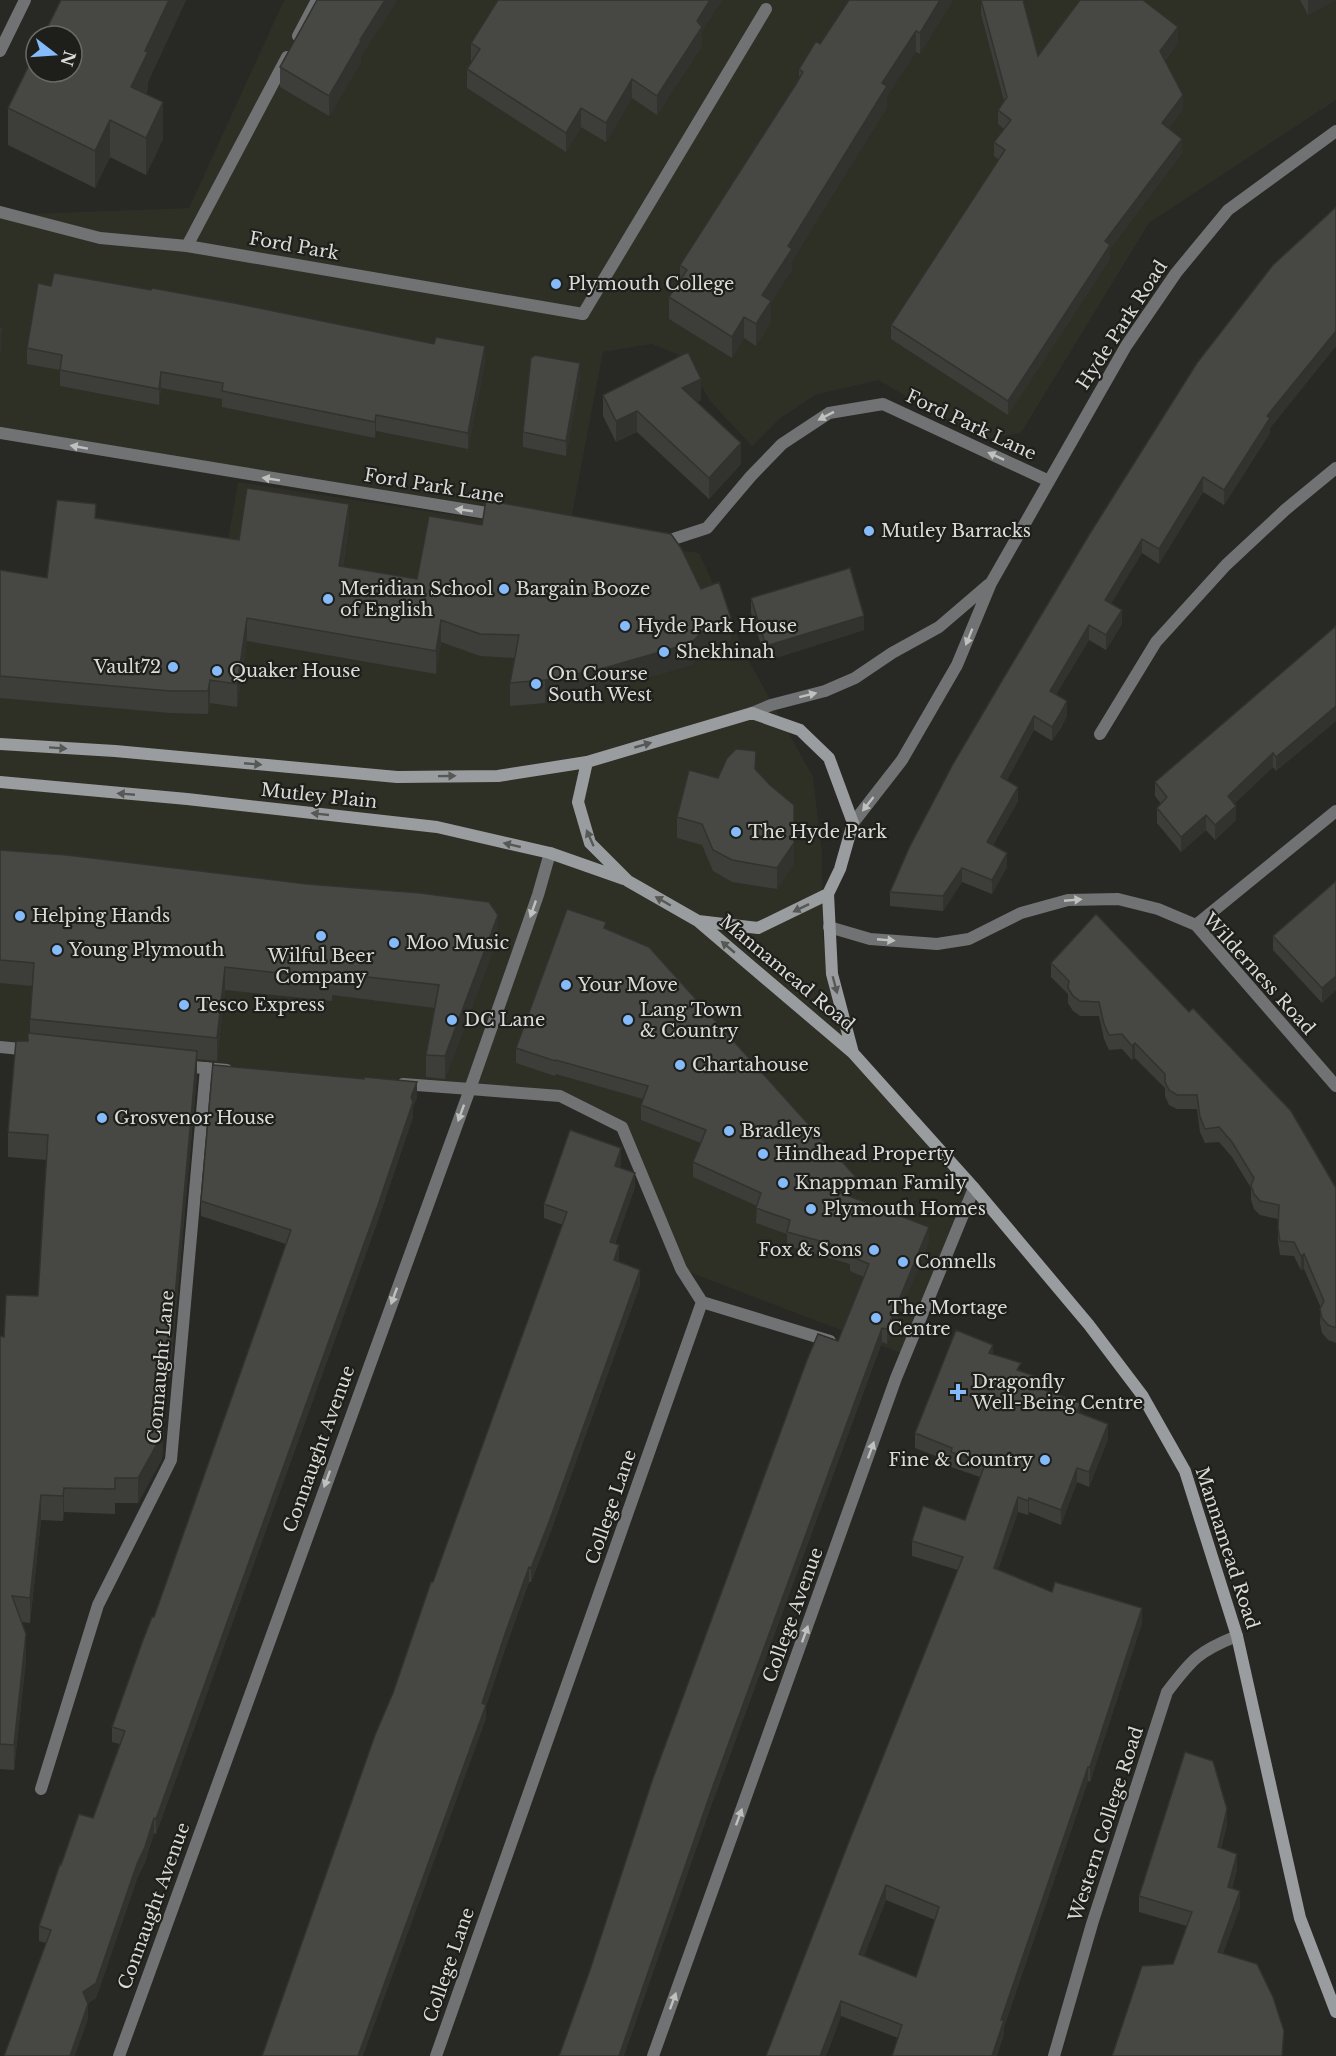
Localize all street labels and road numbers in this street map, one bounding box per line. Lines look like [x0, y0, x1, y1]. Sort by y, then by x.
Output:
street label: Ford Park [247, 227, 341, 265]
street label: Hyde Park Road [1072, 256, 1172, 394]
street label: Ford Park Lane [902, 385, 1040, 465]
street label: Ford Park Lane [362, 464, 506, 508]
street label: Mutley Plain [260, 779, 378, 813]
street label: Wilderness Road [1198, 908, 1319, 1039]
street label: Mannamead Road [715, 910, 859, 1036]
street label: Connaught Lane [143, 1289, 179, 1445]
street label: Connaught Avenue [279, 1363, 359, 1535]
street label: College Lane [581, 1447, 641, 1567]
street label: Mannamead Road [1190, 1464, 1264, 1632]
street label: College Avenue [758, 1544, 828, 1686]
street label: Western College Road [1064, 1724, 1148, 1925]
street label: Connaught Avenue [114, 1820, 194, 1992]
street label: College Lane [419, 1905, 479, 2025]

